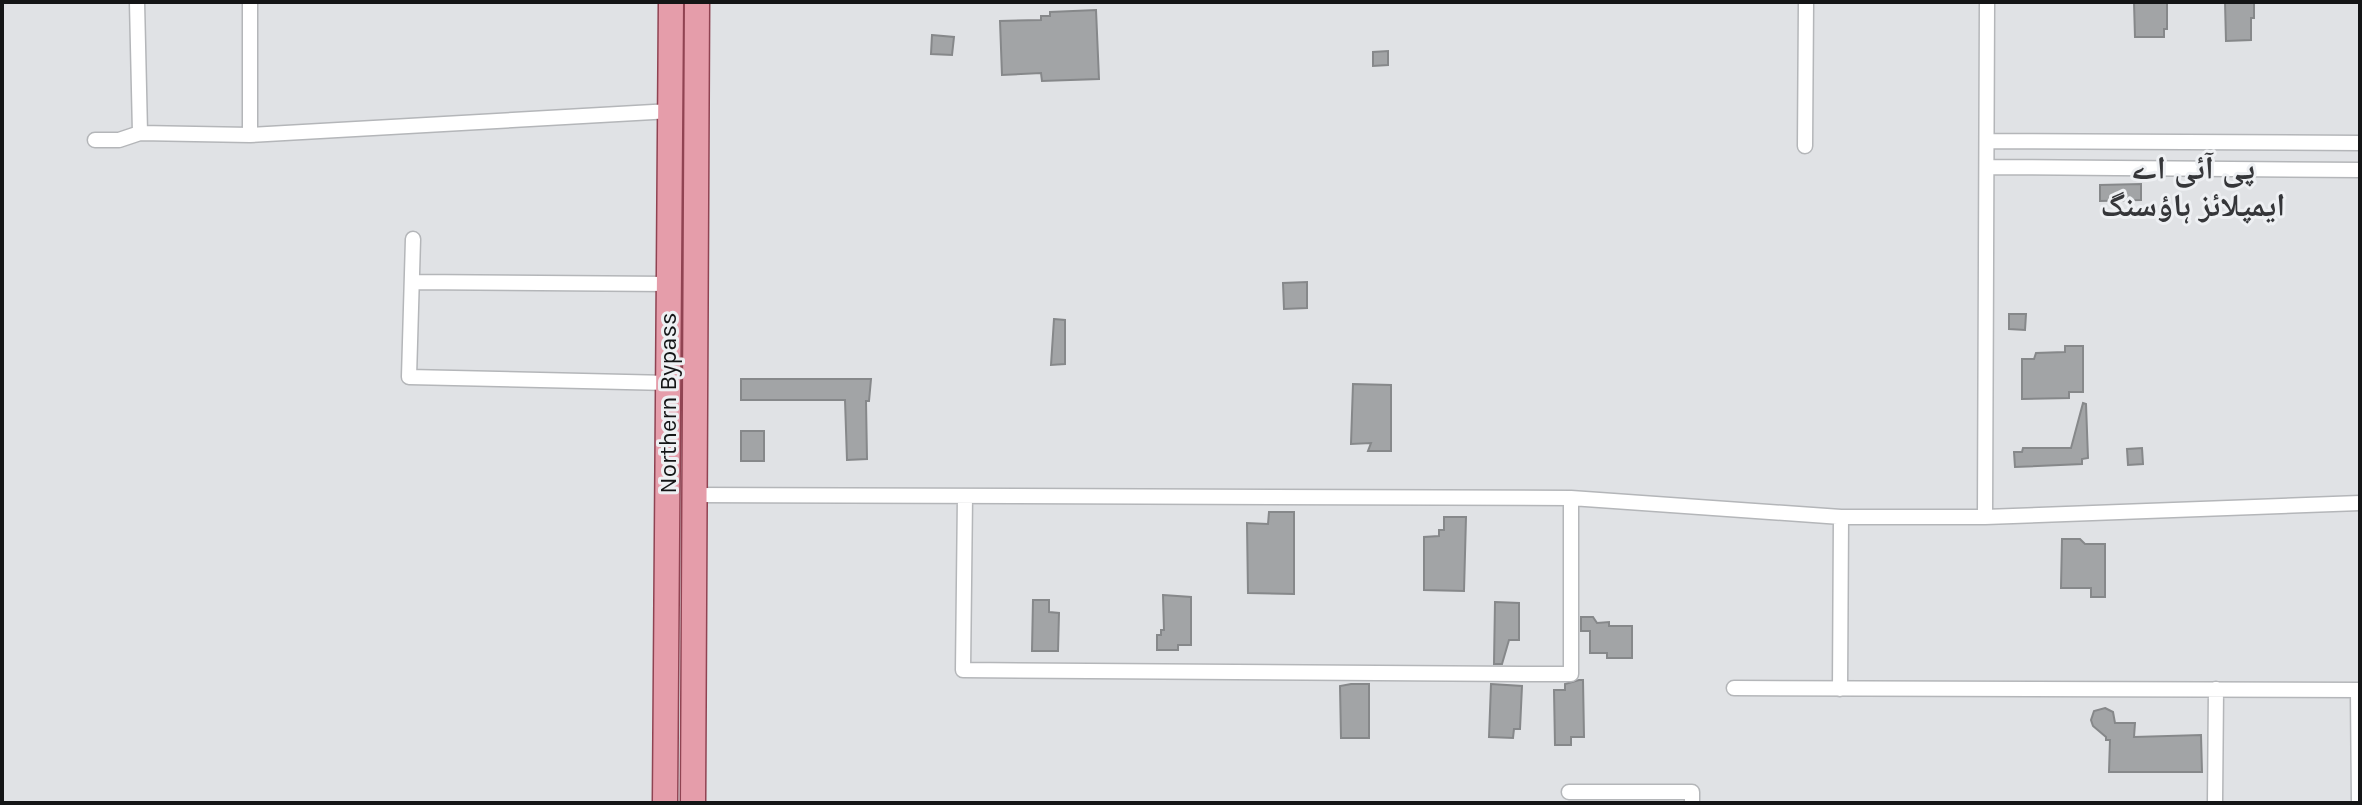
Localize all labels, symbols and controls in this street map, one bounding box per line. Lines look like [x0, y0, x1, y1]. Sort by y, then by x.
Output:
district label: پی آئی اے ایمپلائز ہاؤسنگ [2101, 150, 2285, 224]
street label: Northern Bypass [654, 312, 682, 494]

